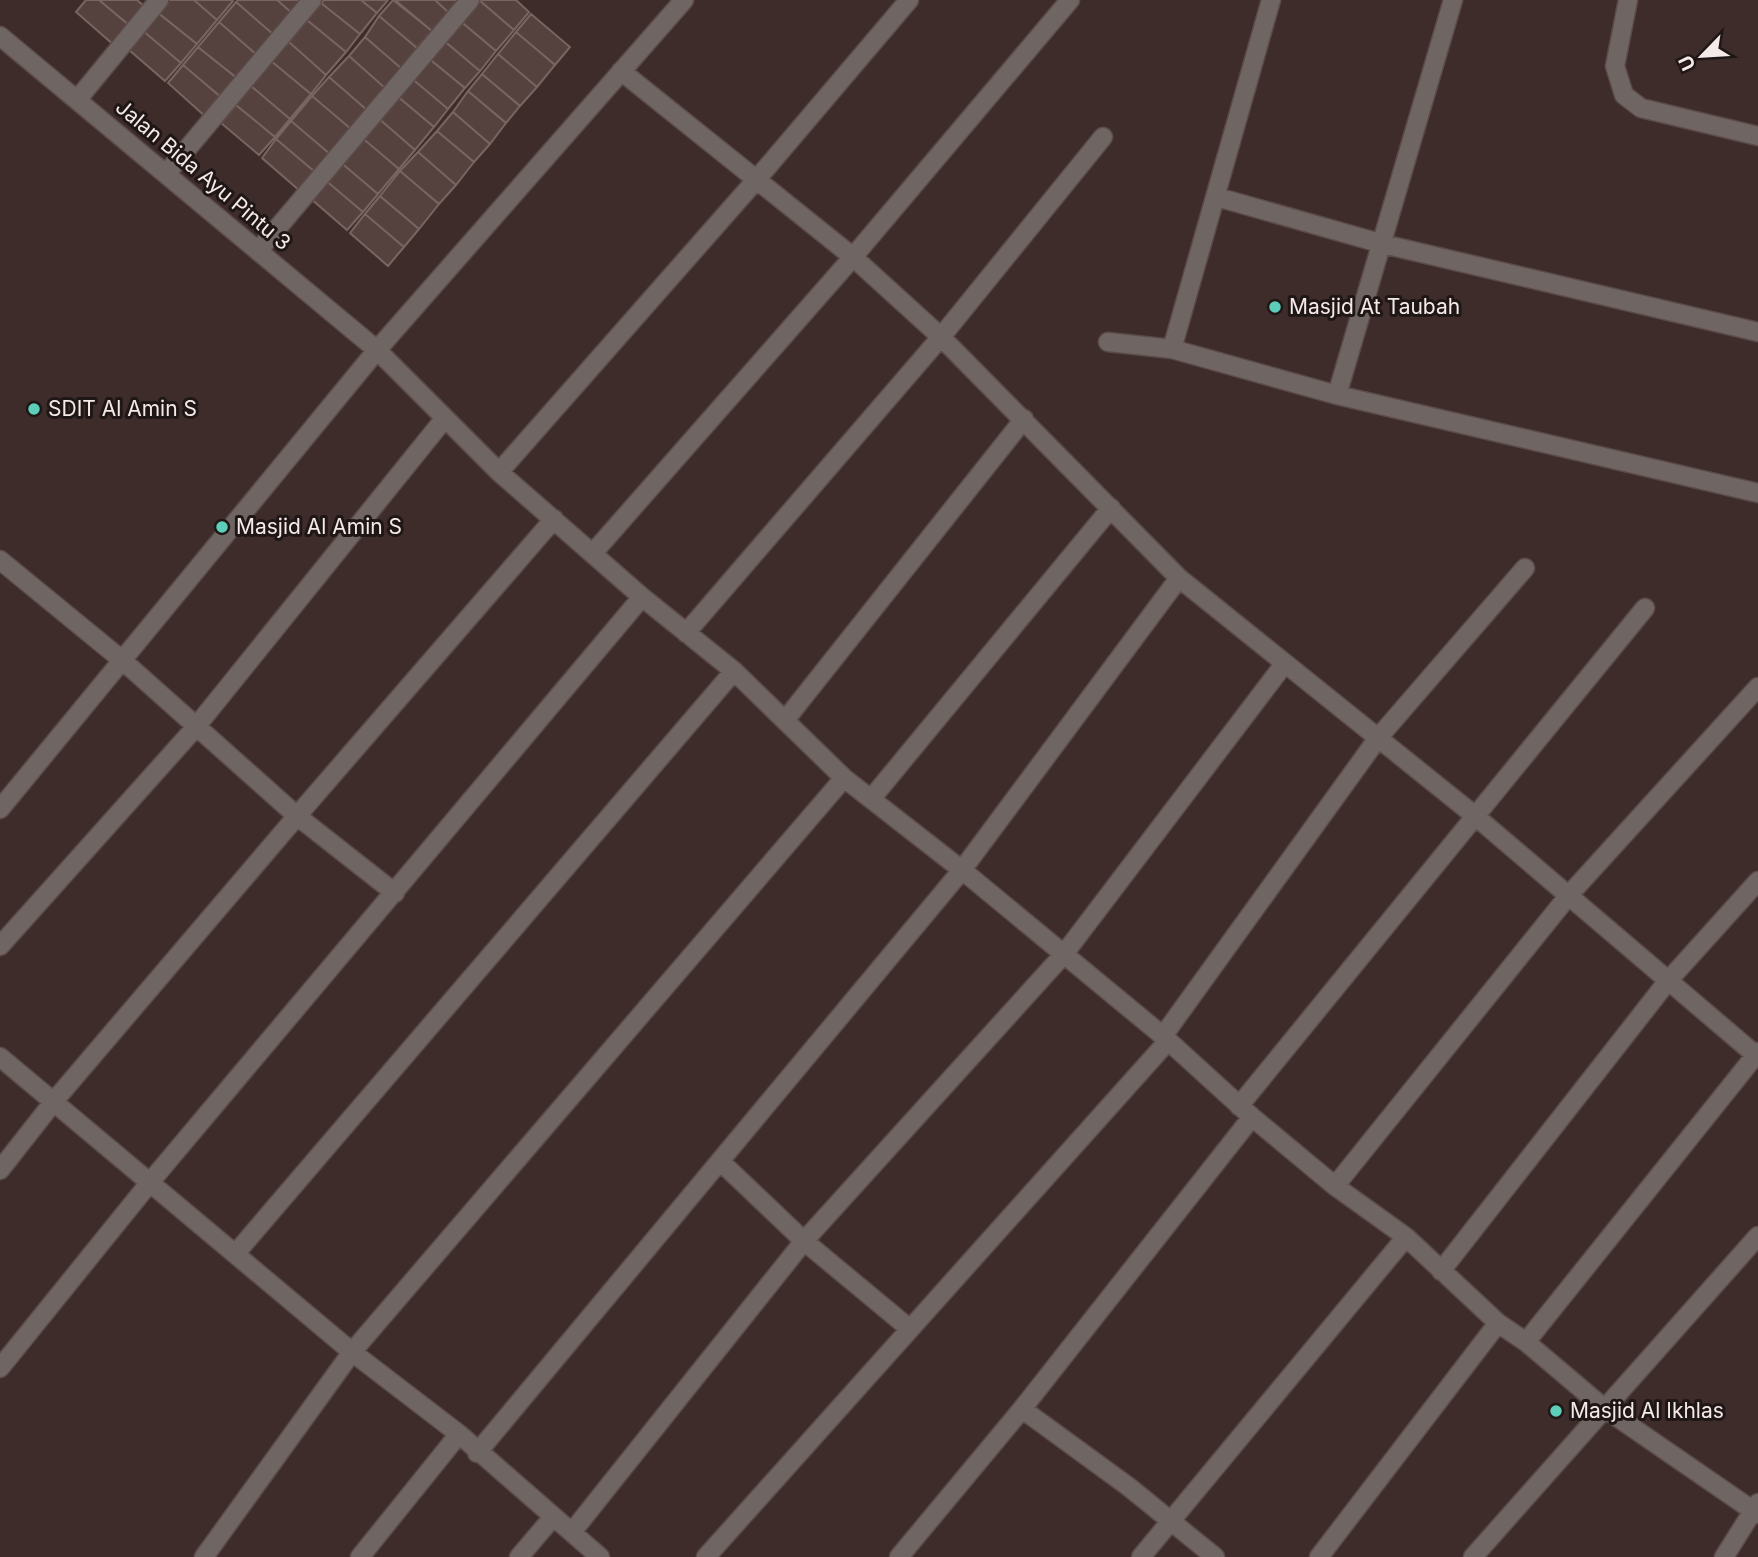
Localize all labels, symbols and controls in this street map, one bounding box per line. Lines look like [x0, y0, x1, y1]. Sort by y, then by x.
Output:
north arrow [1667, 21, 1737, 91]
text: U [1674, 52, 1700, 74]
street label: Jalan Bida Ayu Pintu 3 [111, 94, 296, 255]
place label: Masjid At Taubah [1289, 294, 1460, 319]
marker: Masjid At Taubah [1267, 299, 1283, 315]
place label: SDIT Al Amin S [48, 396, 197, 421]
marker: SDIT Al Amin S [26, 401, 42, 417]
place label: Masjid Al Amin S [236, 514, 402, 539]
marker: Masjid Al Amin S [214, 519, 230, 535]
place label: Masjid Al Ikhlas [1570, 1398, 1724, 1423]
marker: Masjid Al Ikhlas [1548, 1403, 1564, 1419]

